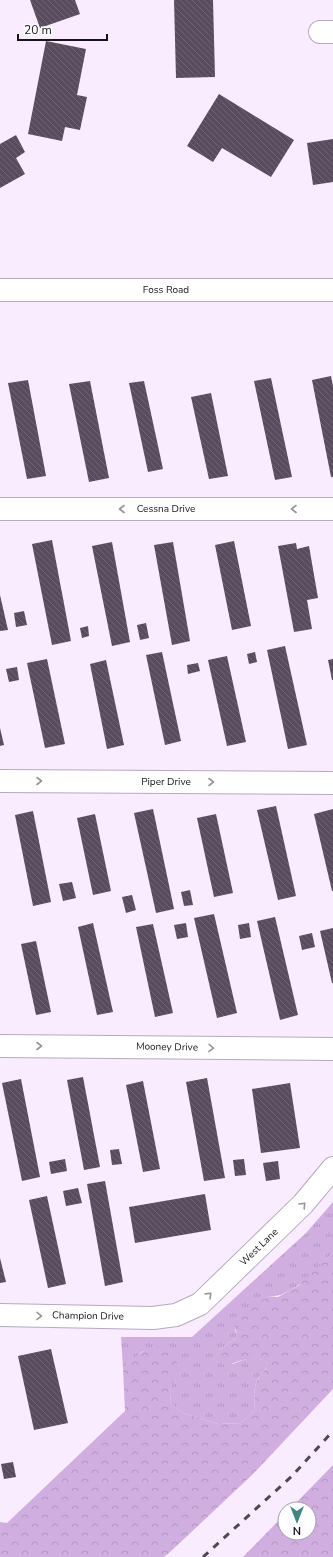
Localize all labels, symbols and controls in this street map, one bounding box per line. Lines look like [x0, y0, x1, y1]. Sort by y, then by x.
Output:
scale bar [18, 16, 107, 42]
text: 20 m [24, 22, 52, 38]
street label: Foss Road [143, 283, 189, 297]
street label: Cessna Drive [137, 502, 195, 516]
one-way arrow [119, 505, 125, 513]
one-way arrow [291, 505, 297, 513]
street label: Piper Drive [141, 775, 191, 789]
one-way arrow [36, 777, 42, 785]
one-way arrow [208, 778, 214, 786]
street label: Mooney Drive [136, 1039, 198, 1055]
one-way arrow [36, 1042, 42, 1050]
one-way arrow [208, 1044, 214, 1052]
one-way arrow [298, 1202, 305, 1210]
street label: West Lane [237, 1225, 281, 1269]
one-way arrow [204, 1292, 212, 1300]
street label: Champion Drive [52, 1308, 124, 1324]
one-way arrow [36, 1311, 42, 1320]
north arrow [277, 1501, 317, 1541]
text: N [293, 1523, 301, 1538]

